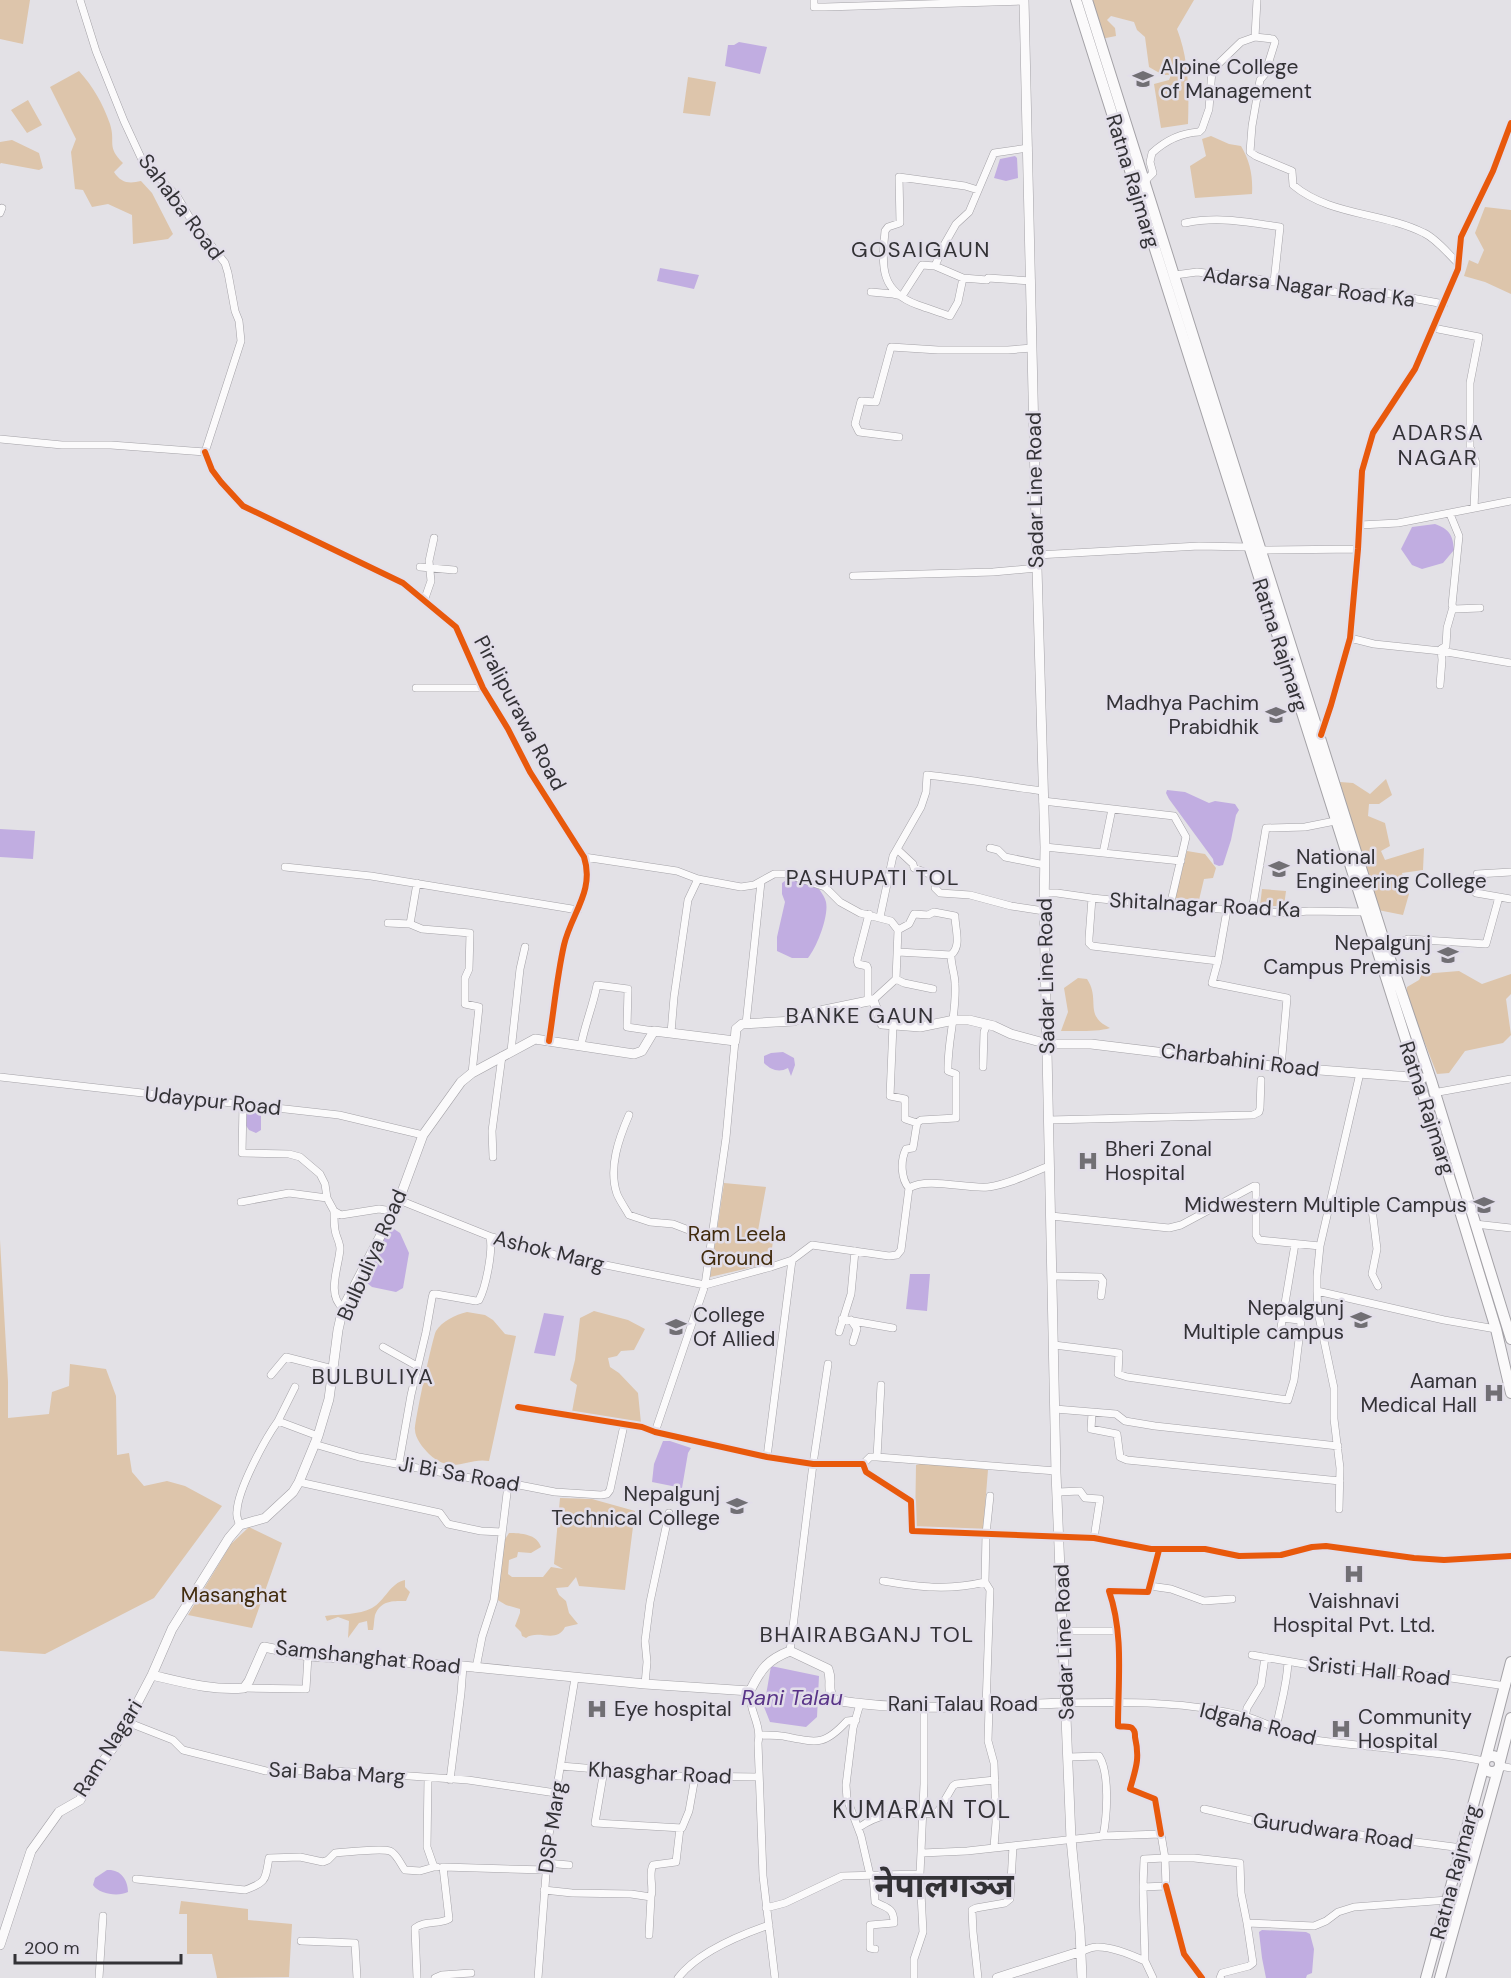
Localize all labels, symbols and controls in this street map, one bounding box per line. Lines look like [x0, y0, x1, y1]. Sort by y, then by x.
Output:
place label: Alpine College of Management [1160, 53, 1312, 105]
school or university icon: Alpine College of Management [1131, 67, 1155, 91]
street label: Ratna Rajmarg [1099, 111, 1167, 252]
street label: Sahaba Road [132, 148, 230, 266]
district label: GOSAIGAUN [851, 235, 991, 264]
street label: Adarsa Nagar Road Ka [1201, 260, 1417, 314]
street label: Sadar Line Road [1020, 412, 1050, 568]
district label: ADARSA NAGAR [1392, 418, 1484, 472]
street label: Ratna Rajmarg [1245, 575, 1315, 716]
street label: Piralipurawa Road [467, 631, 573, 795]
place label: Madhya Pachim Prabidhik [1106, 689, 1259, 741]
school or university icon: Madhya Pachim Prabidhik [1264, 703, 1288, 727]
place label: National Engineering College [1296, 843, 1487, 895]
school or university icon: National Engineering College [1267, 857, 1291, 881]
district label: PASHUPATI TOL [786, 863, 960, 892]
street label: Shitalnagar Road Ka [1109, 886, 1301, 924]
street label: Sadar Line Road [1031, 898, 1061, 1054]
place label: Nepalgunj Campus Premisis [1263, 929, 1431, 981]
school or university icon: Nepalgunj Campus Premisis [1436, 943, 1460, 967]
district label: BANKE GAUN [785, 1001, 935, 1030]
street label: Charbahini Road [1159, 1036, 1321, 1084]
street label: Ratna Rajmarg [1392, 1038, 1462, 1179]
street label: Udaypur Road [143, 1080, 283, 1122]
place label: Bheri Zonal Hospital [1105, 1135, 1212, 1187]
hospital icon: Bheri Zonal Hospital [1076, 1149, 1100, 1173]
street label: Bulbuliya Road [330, 1185, 414, 1325]
place label: Midwestern Multiple Campus [1184, 1191, 1467, 1219]
school or university icon: Midwestern Multiple Campus [1472, 1193, 1496, 1217]
park label: Ram Leela Ground [688, 1220, 786, 1272]
street label: Ashok Marg [491, 1224, 608, 1278]
place label: Nepalgunj Multiple campus [1183, 1294, 1344, 1346]
place label: College Of Allied [693, 1301, 775, 1353]
school or university icon: Nepalgunj Multiple campus [1349, 1308, 1373, 1332]
school or university icon: College Of Allied [664, 1315, 688, 1339]
district label: BULBULIYA [312, 1362, 434, 1391]
place label: Aaman Medical Hall [1360, 1367, 1477, 1419]
hospital icon: Aaman Medical Hall [1482, 1381, 1506, 1405]
street label: Ji Bi Sa Road [396, 1450, 522, 1498]
place label: Nepalgunj Technical College [551, 1480, 720, 1532]
school or university icon: Nepalgunj Technical College [725, 1494, 749, 1518]
hospital icon: Vaishnavi Hospital Pvt. Ltd. [1342, 1562, 1366, 1586]
street label: Sadar Line Road [1047, 1563, 1081, 1721]
park label: Masanghat [181, 1581, 287, 1609]
place label: Vaishnavi Hospital Pvt. Ltd. [1273, 1587, 1435, 1639]
district label: BHAIRABGANJ TOL [760, 1620, 974, 1649]
street label: Samshanghat Road [274, 1633, 462, 1681]
street label: Sristi Hall Road [1306, 1650, 1452, 1692]
water label: Rani Talau [741, 1683, 843, 1712]
street label: Rani Talau Road [888, 1690, 1038, 1718]
street label: Ram Nagari [67, 1694, 149, 1802]
place label: Eye hospital [614, 1695, 732, 1723]
street label: Idgaha Road [1197, 1696, 1319, 1752]
hospital icon: Eye hospital [585, 1697, 609, 1721]
place label: Community Hospital [1358, 1703, 1472, 1755]
hospital icon: Community Hospital [1329, 1717, 1353, 1741]
street label: Sai Baba Marg [268, 1755, 406, 1791]
street label: Khasghar Road [587, 1755, 733, 1791]
street label: DSP Marg [532, 1779, 572, 1875]
district label: KUMARAN TOL [832, 1794, 1012, 1825]
street label: Ratna Rajmarg [1424, 1801, 1487, 1943]
street label: Gurudwara Road [1251, 1806, 1415, 1856]
district label: नेपालगञ्ज [874, 1864, 1015, 1907]
scale bar [15, 1927, 182, 1965]
text: 200 m [24, 1936, 80, 1960]

